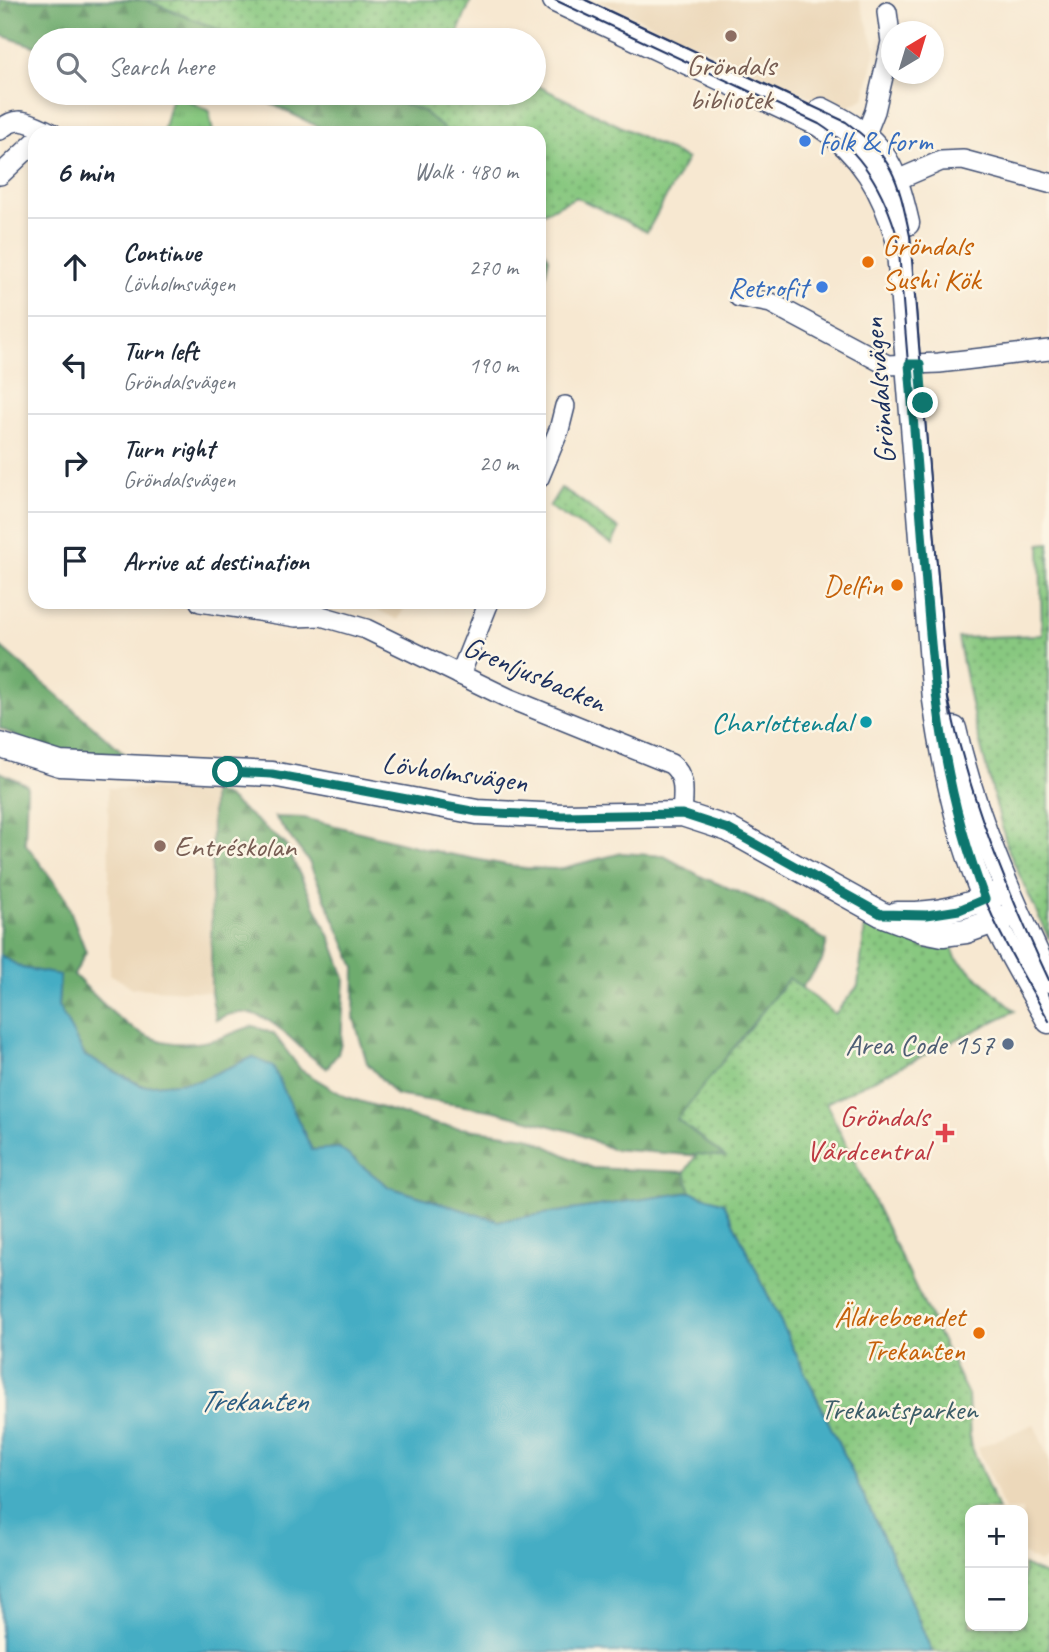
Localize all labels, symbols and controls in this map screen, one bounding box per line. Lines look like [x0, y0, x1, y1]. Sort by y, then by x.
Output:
north arrow [881, 21, 944, 84]
search box [28, 28, 546, 105]
marker: Gröndals bibliotek [723, 28, 739, 44]
place label: Gröndals bibliotek [686, 46, 779, 118]
icon: search [52, 48, 90, 86]
text: Search here [108, 50, 214, 83]
place label: folk & form [819, 122, 934, 160]
marker: folk & form [797, 133, 813, 149]
text: 6 min [56, 153, 114, 191]
text: Walk · 480 m [414, 157, 518, 186]
place label: Gröndals Sushi Kök [882, 226, 982, 298]
text: Continue [123, 236, 201, 269]
icon: ahead [56, 248, 94, 286]
text: 270 m [469, 253, 518, 282]
marker: Gröndals Sushi Kök [860, 254, 876, 270]
place label: Retrofit [727, 268, 812, 306]
text: Lövholmsvägen [123, 269, 235, 298]
marker: Retrofit [814, 279, 830, 295]
street label: Gröndalsvägen [854, 316, 904, 466]
text: Turn left [123, 334, 198, 367]
icon: left [56, 346, 94, 384]
text: 190 m [469, 351, 518, 380]
text: Gröndalsvägen [123, 367, 235, 396]
route end [907, 387, 938, 418]
text: Turn right [123, 432, 214, 465]
icon: right [56, 444, 94, 482]
text: 20 m [479, 449, 518, 478]
text: Gröndalsvägen [123, 465, 235, 494]
icon: arrive [56, 542, 94, 580]
text: Arrive at destination [123, 545, 309, 578]
place label: Delfin [823, 566, 883, 604]
marker: Delfin [889, 577, 905, 593]
street label: Grenljusbacken [458, 627, 613, 722]
place label: Charlottendal [711, 703, 857, 741]
marker: Charlottendal [858, 714, 874, 730]
street label: Lövholmsvägen [380, 743, 531, 801]
route start [212, 756, 243, 787]
place label: Entréskolan [174, 827, 298, 865]
marker: Entréskolan [152, 838, 168, 854]
place label: Area Code 157 [845, 1025, 995, 1063]
marker: Area Code 157 [1000, 1036, 1016, 1052]
place label: Gröndals Vårdcentral [806, 1097, 934, 1169]
marker: Gröndals Vårdcentral [935, 1123, 955, 1143]
place label: Äldreboendet Trekanten [834, 1297, 968, 1369]
marker: Äldreboendet Trekanten [971, 1325, 987, 1341]
water label: Trekanten [199, 1380, 310, 1421]
park label: Trekantsparken [820, 1390, 979, 1428]
map controls [965, 1505, 1028, 1631]
button: + [965, 1505, 1028, 1568]
button: − [965, 1568, 1028, 1631]

